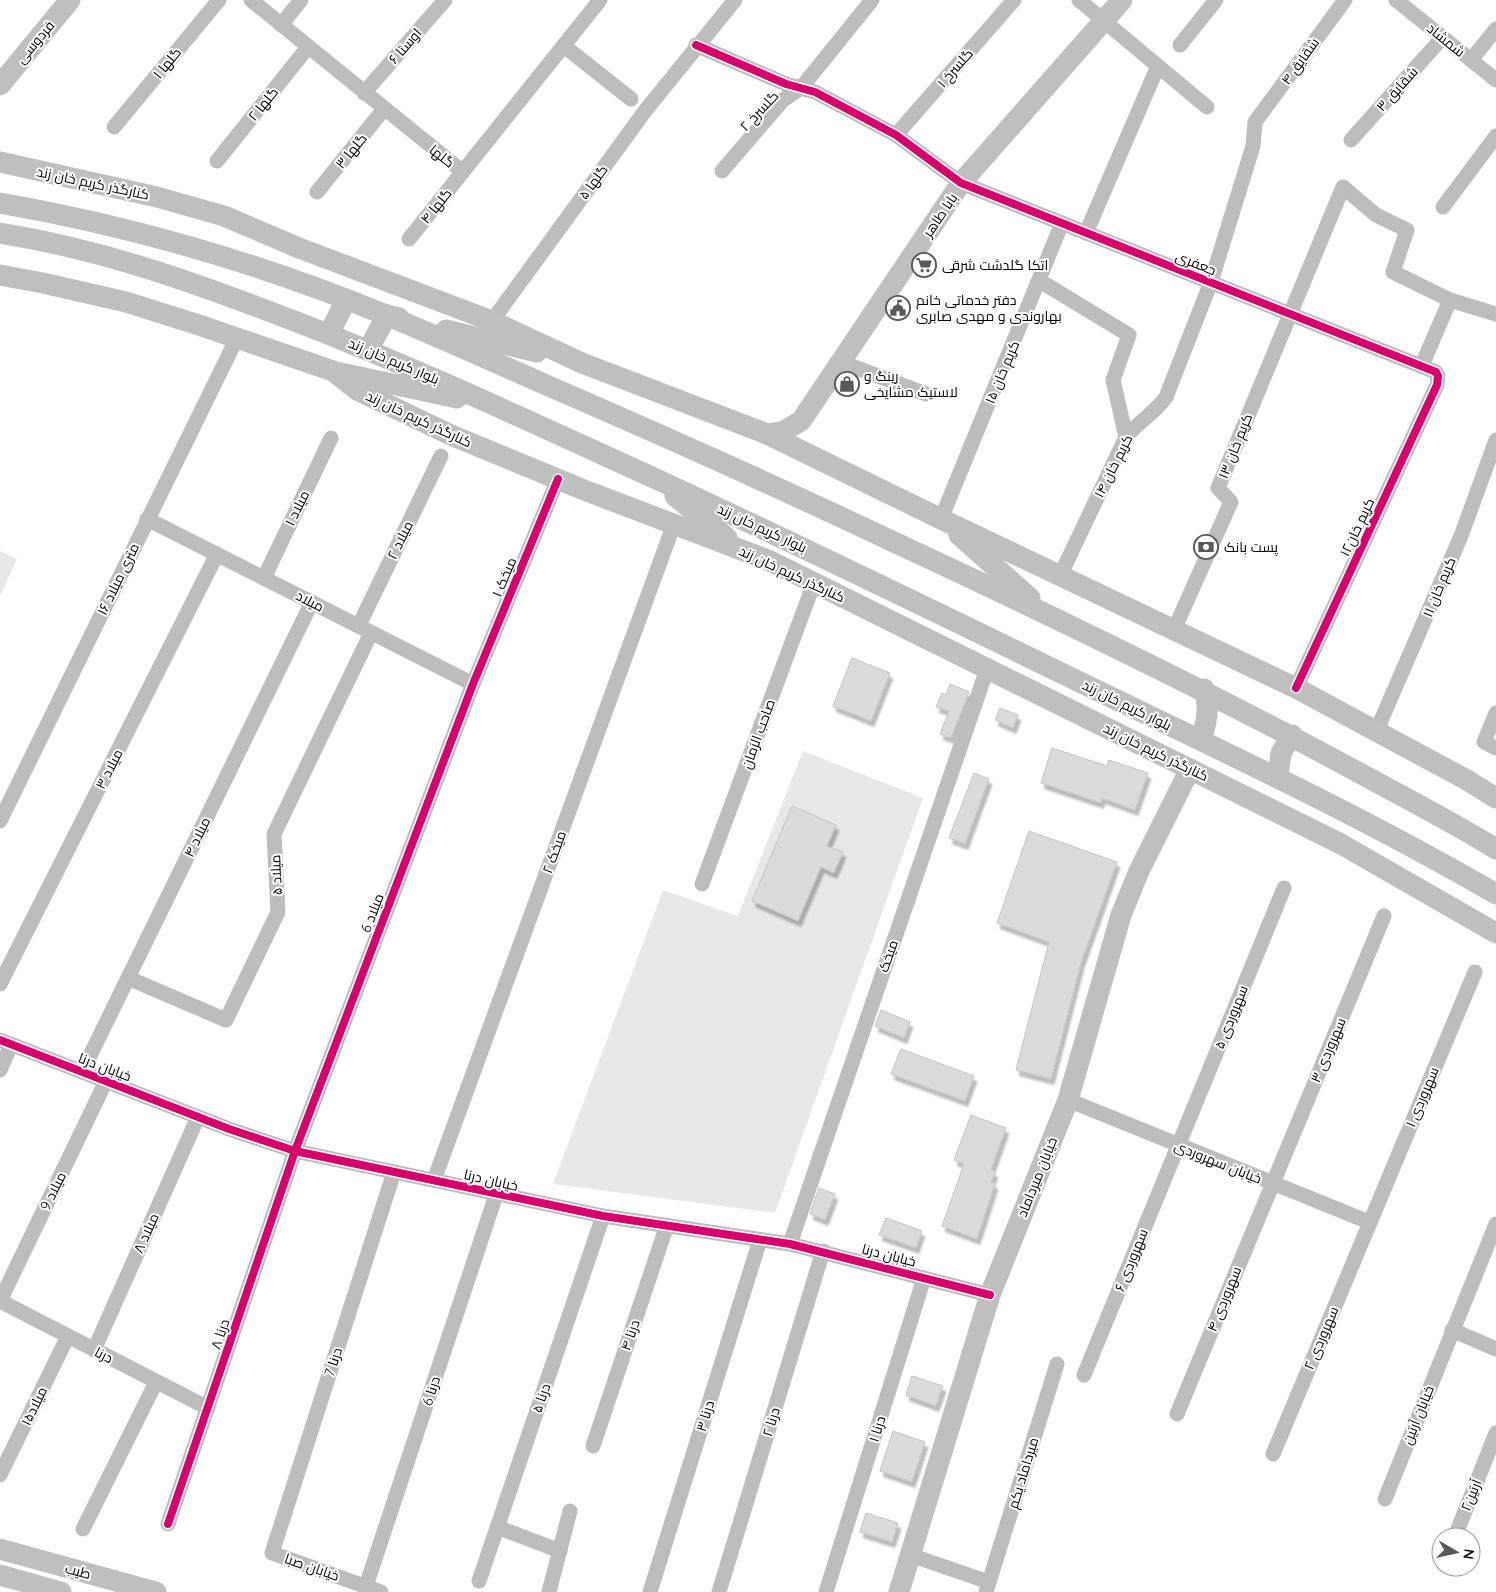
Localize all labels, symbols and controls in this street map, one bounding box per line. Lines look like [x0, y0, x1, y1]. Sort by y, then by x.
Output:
street label: فردوسی [12, 17, 58, 67]
street label: شمشاد [1423, 19, 1469, 61]
street label: اوستا ۶ [385, 24, 425, 68]
street label: شقایق ۴ [1277, 34, 1323, 88]
street label: گلها ۱ [149, 44, 185, 82]
street label: گلسرخ ۱ [933, 45, 977, 91]
street label: شقایق ۳ [1372, 63, 1422, 115]
street label: گلها ۲ [244, 83, 282, 125]
street label: گلسرخ ۲ [736, 87, 782, 135]
street label: گلها ۳ [331, 130, 371, 172]
street label: گلها [426, 141, 458, 171]
street label: گلها ۵ [574, 161, 612, 203]
street label: کنارگذر کریم خان زند [35, 162, 151, 205]
street label: گلها ۴ [416, 185, 456, 227]
street label: بابا طاهر [918, 189, 961, 241]
street label: جعفری [1173, 247, 1219, 279]
supermarket icon: اتکا گلدشت شرقی [911, 252, 937, 278]
place label: اتکا گلدشت شرقی [942, 256, 1048, 274]
place label: دفتر خدماتی خانم بهاروندی و مهدی صابری [916, 291, 1062, 325]
public building icon: دفتر خدماتی خانم بهاروندی و مهدی صابری [885, 295, 911, 321]
street label: بلوار کریم خان زند [345, 334, 442, 389]
street label: کریم خان ۱۵ [981, 338, 1024, 407]
place label: رینگ و لاستیک مشایخی [864, 367, 958, 401]
shop icon: رینگ و لاستیک مشایخی [834, 371, 860, 397]
street label: کنارگذر کریم خان زند [363, 387, 475, 452]
street label: کریم خان ۱۳ [1214, 411, 1257, 482]
street label: کریم خان ۱۴ [1089, 431, 1137, 501]
street label: میلاد ۱ [281, 487, 313, 529]
street label: کریم خان۱۲ [1336, 495, 1379, 560]
street label: بلوار کریم خان زند [714, 499, 810, 558]
street label: میلاد ۲ [383, 518, 417, 562]
bank icon: پست بانک [1193, 534, 1219, 560]
place label: پست بانک [1224, 538, 1278, 557]
street label: ۱۶ متری میلاد [93, 540, 143, 618]
street label: کنارگذر کریم خان زند [736, 542, 848, 607]
street label: کریم خان ۱۱ [1418, 554, 1461, 620]
street label: میخک ۱ [488, 555, 520, 599]
street label: میلاد [293, 586, 327, 616]
street label: بلوار کریم خان زند [1079, 676, 1175, 735]
street label: صاحب الزمان [737, 697, 779, 771]
street label: کنارگذر کریم خان زند [1100, 719, 1212, 786]
street label: میلاد ۳ [91, 746, 127, 792]
street label: میلاد ۴ [180, 814, 214, 860]
street label: میخک ۲ [538, 828, 570, 876]
street label: میلاد ۵ [266, 854, 286, 896]
street label: میلاد 6 [356, 891, 388, 935]
street label: میخک [874, 937, 902, 975]
street label: سهروردی ۵ [1210, 983, 1252, 1051]
street label: سهروردی ۳ [1306, 1015, 1350, 1085]
street label: خیابان درنا [76, 1049, 134, 1085]
street label: سهروردی ۱ [1401, 1064, 1443, 1130]
street label: خیابان میرداماد [1013, 1134, 1061, 1220]
street label: خیابان سهروردی [1172, 1136, 1264, 1188]
street label: خیابان درنا [462, 1165, 520, 1195]
street label: میلاد 9 [36, 1169, 70, 1213]
street label: میلاد ۸ [129, 1210, 163, 1256]
street label: سهروردی ۶ [1110, 1226, 1152, 1294]
street label: خیابان درنا [860, 1240, 918, 1270]
street label: سهروردی ۴ [1203, 1264, 1245, 1334]
street label: سهروردی ۲ [1300, 1304, 1342, 1372]
street label: درنا ۸ [206, 1316, 234, 1352]
street label: درنا ۴ [616, 1317, 644, 1353]
street label: درنا [92, 1343, 116, 1367]
street label: درنا 7 [320, 1345, 346, 1379]
street label: درنا 6 [418, 1374, 444, 1408]
street label: درنا ۵ [528, 1381, 554, 1415]
street label: خیابان آرتین [1398, 1383, 1438, 1447]
street label: میلاد۱۵ [17, 1384, 51, 1428]
street label: درنا ۳ [692, 1398, 718, 1434]
street label: درنا ۲ [758, 1405, 784, 1439]
street label: درنا ۱ [865, 1414, 889, 1444]
street label: میرداماد یکم [1004, 1435, 1043, 1511]
street label: آرتین۲ [1457, 1476, 1486, 1513]
north arrow [1431, 1527, 1481, 1577]
text: N [1459, 1548, 1479, 1561]
street label: خیابان صبا [282, 1549, 342, 1585]
street label: طیب [63, 1559, 93, 1583]

